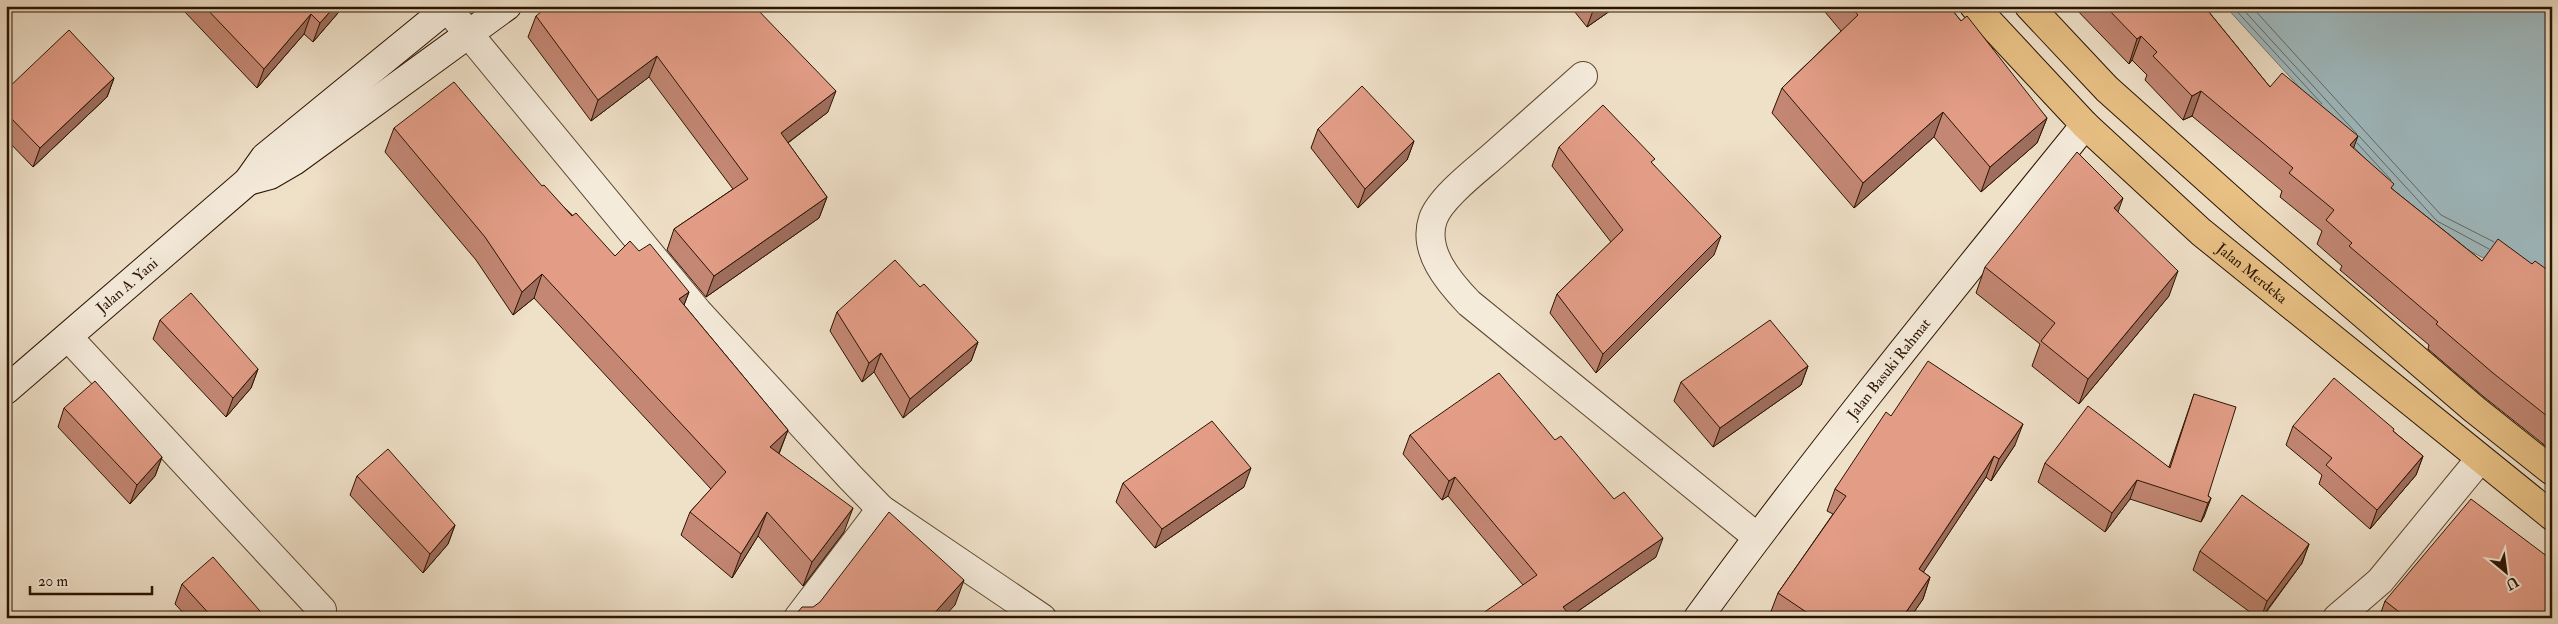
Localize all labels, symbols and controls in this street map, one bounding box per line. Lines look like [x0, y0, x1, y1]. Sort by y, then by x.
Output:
street label: Jalan Merdeka [2211, 238, 2292, 308]
street label: Jalan A. Yani [92, 254, 162, 319]
street label: Jalan Basuki Rahmat [1842, 314, 1935, 424]
north arrow [2480, 546, 2530, 596]
scale bar [30, 564, 152, 596]
text: 20 m [38, 572, 68, 591]
text: U [2503, 573, 2521, 593]

